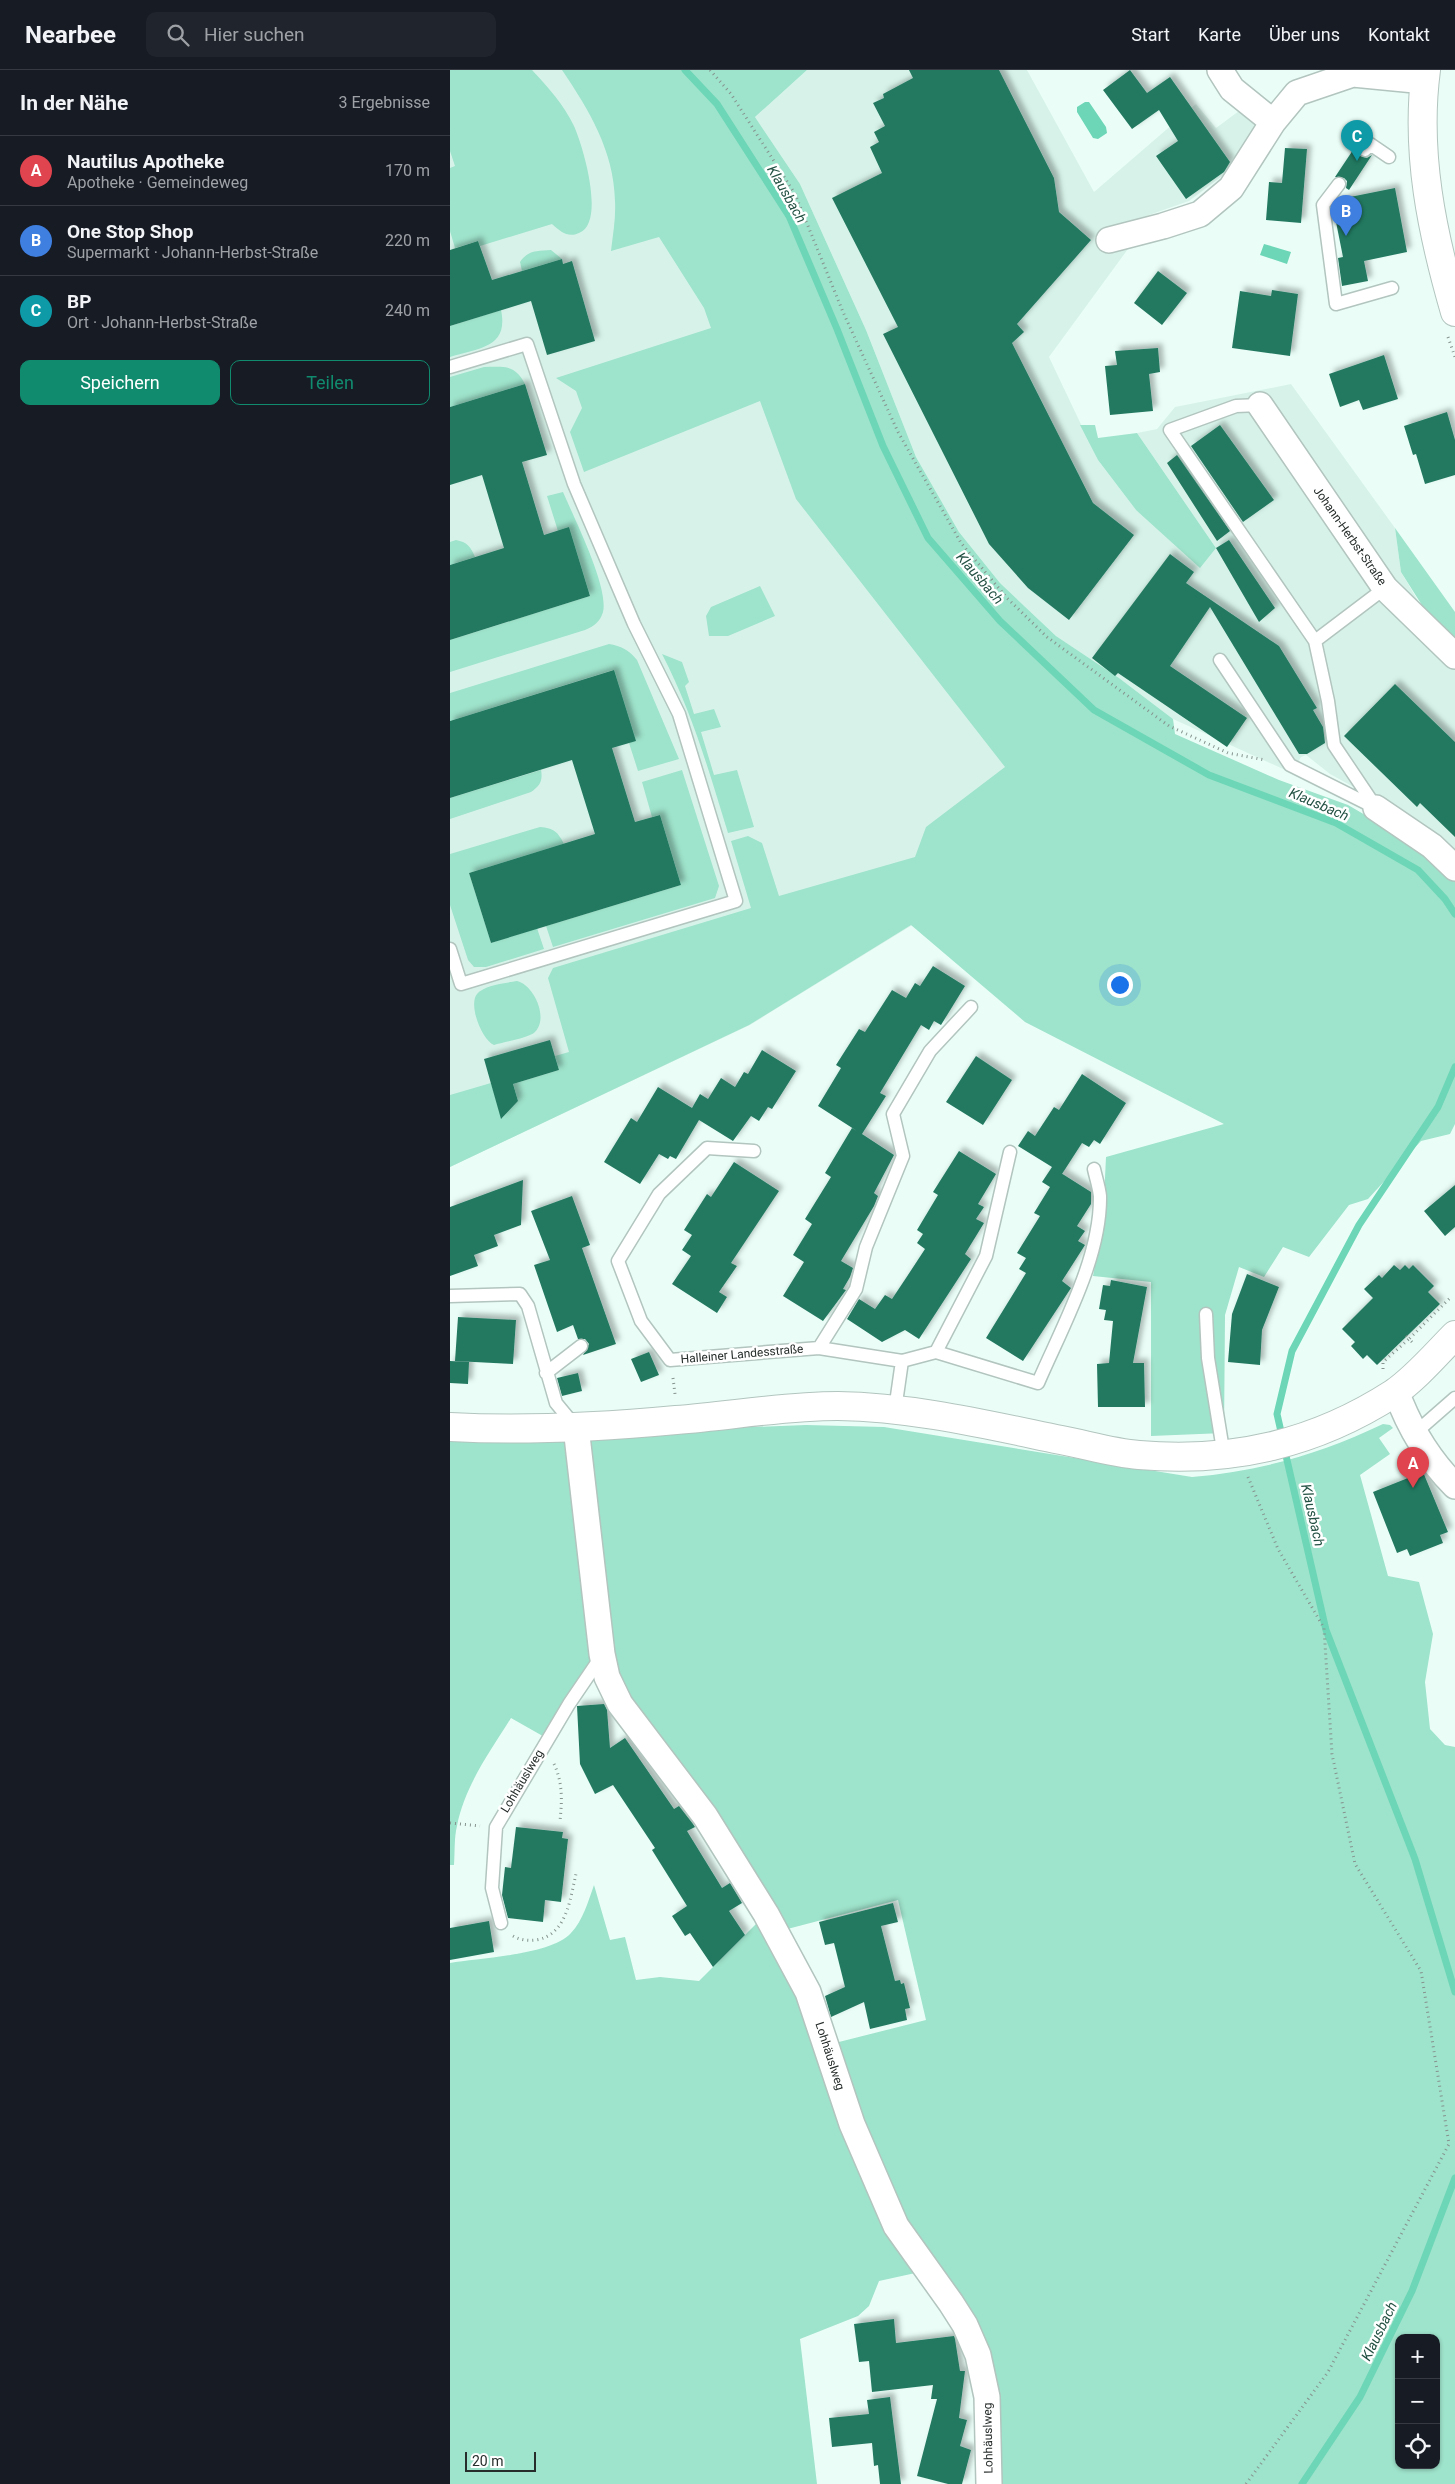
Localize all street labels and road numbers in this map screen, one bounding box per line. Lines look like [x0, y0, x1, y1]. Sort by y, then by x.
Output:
street label: Johann-Herbst-Straße [1311, 484, 1389, 588]
street label: Halleiner Landesstraße [680, 1342, 804, 1366]
street label: Lohhäuslweg [498, 1747, 546, 1815]
street label: Lohhäuslweg [812, 2020, 848, 2092]
street label: Lohhäuslweg [980, 2402, 996, 2474]

